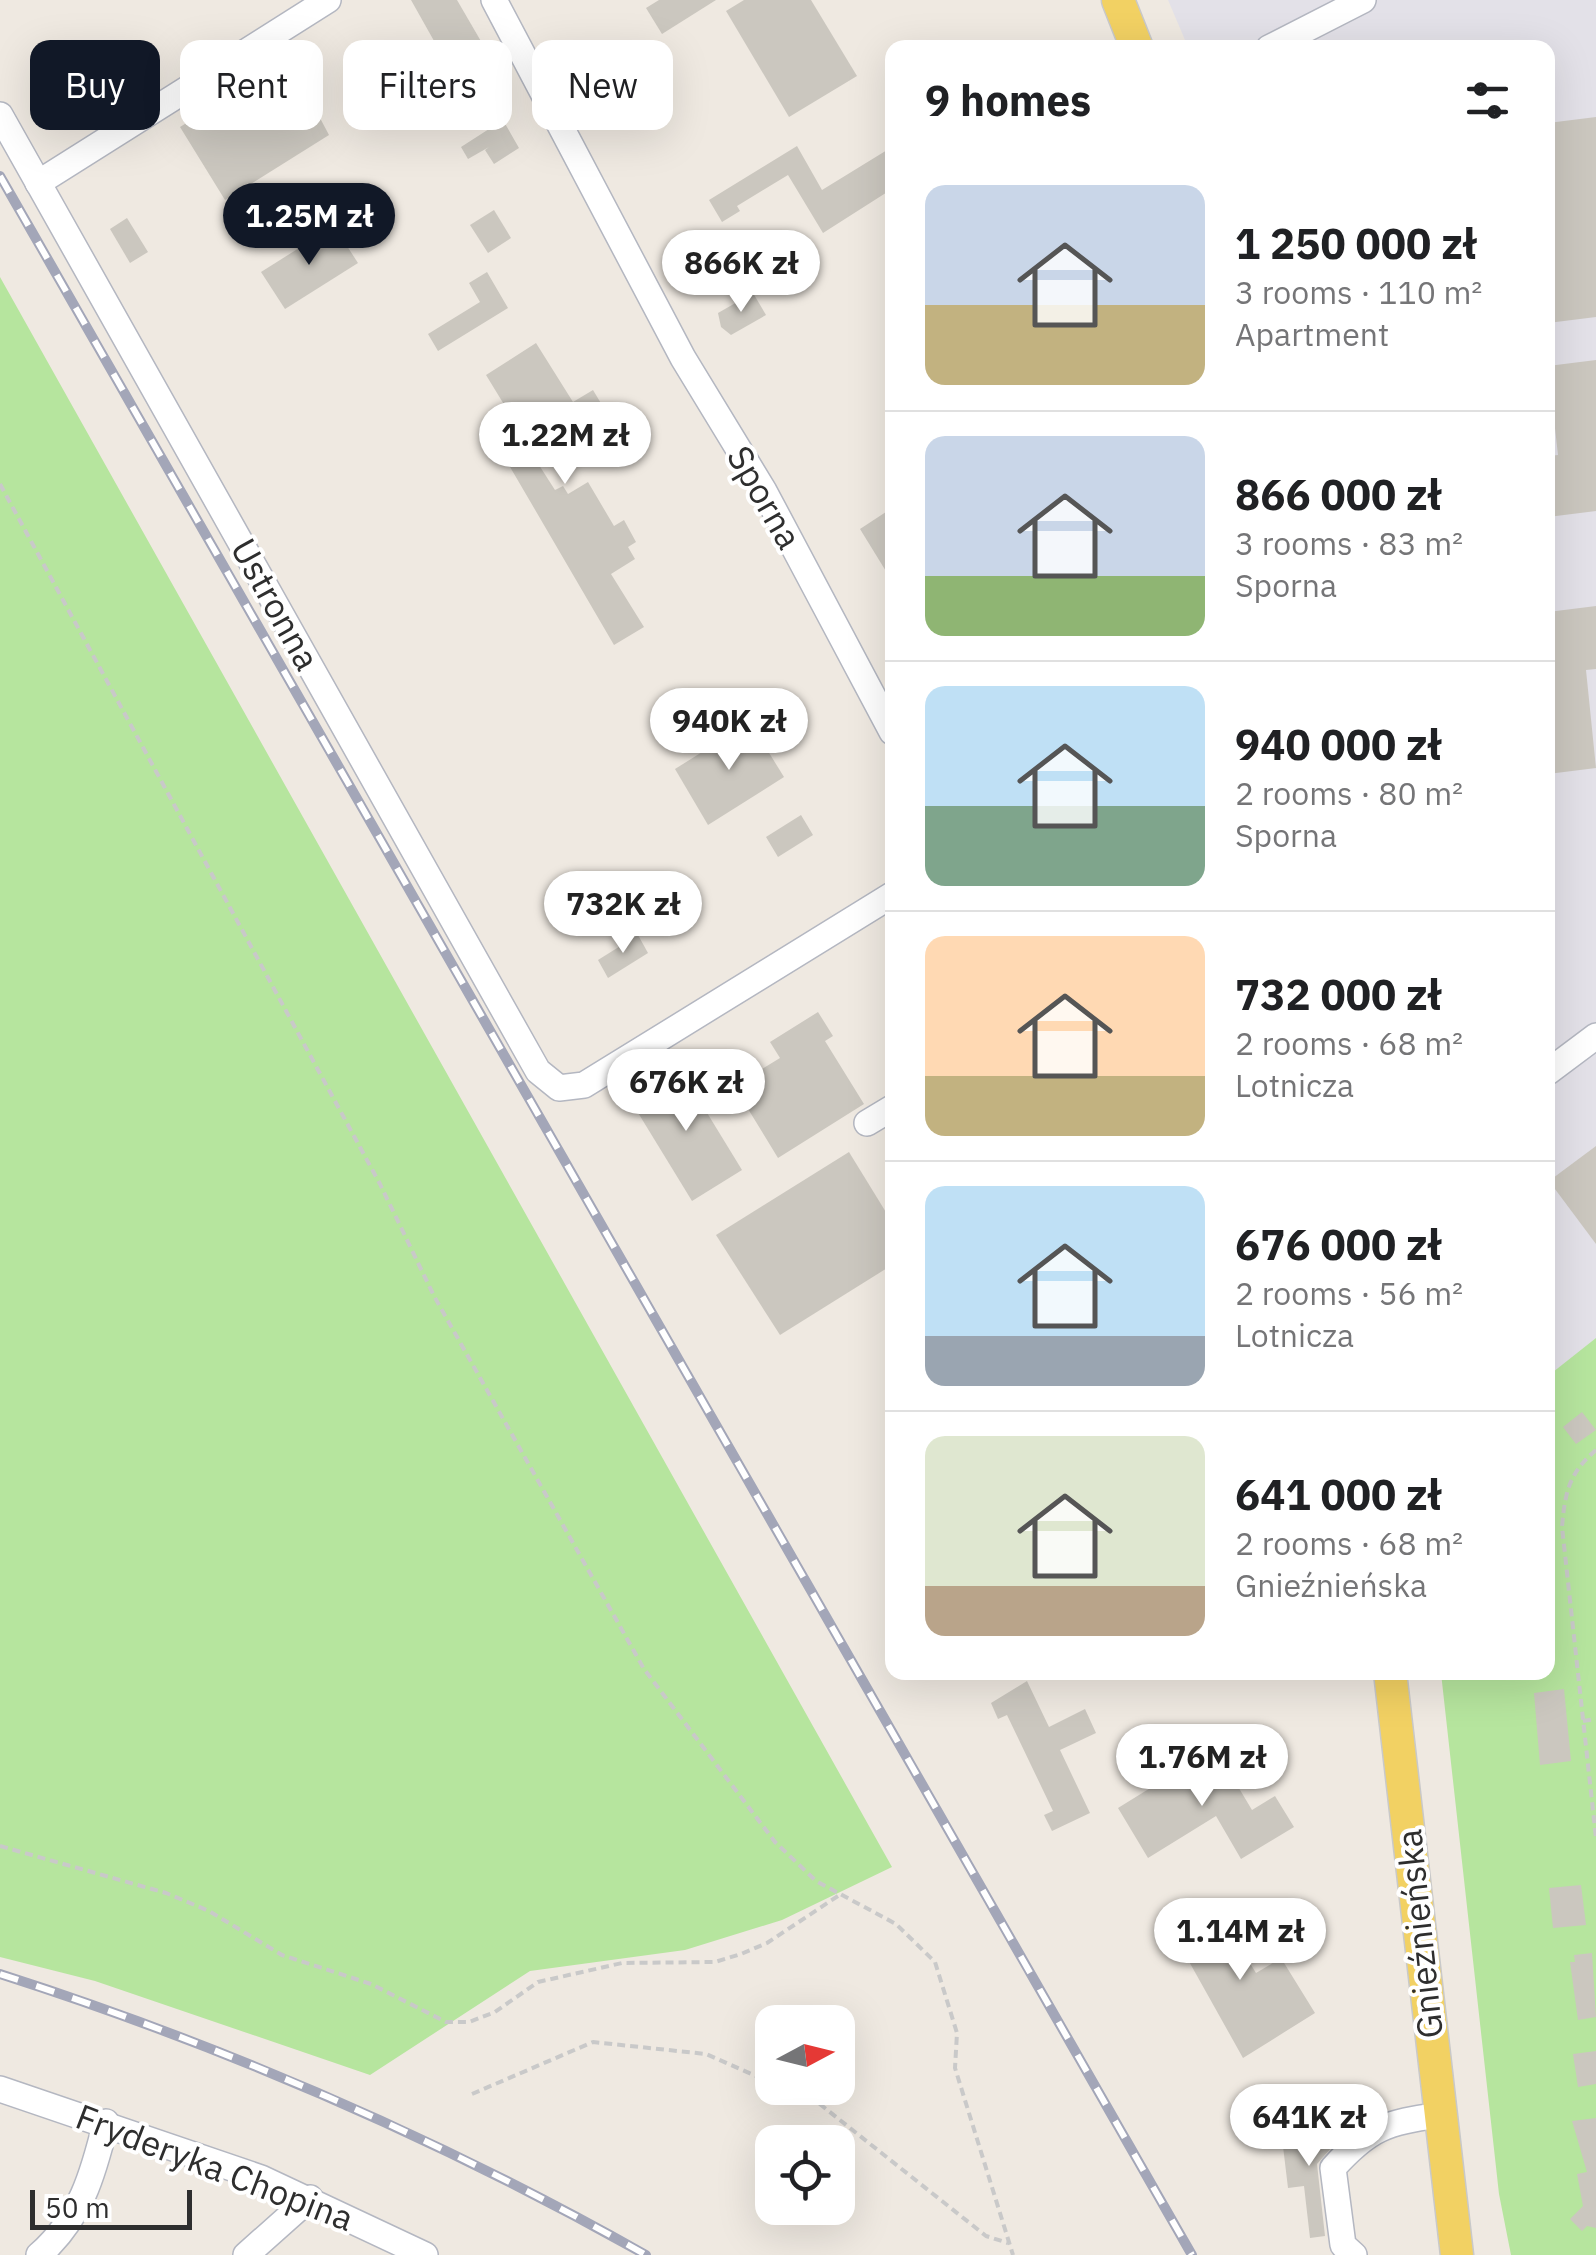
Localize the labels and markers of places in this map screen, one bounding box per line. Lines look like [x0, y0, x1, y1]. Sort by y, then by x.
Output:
pin: 1.25M zł [206, 183, 412, 268]
pin: 866K zł [649, 230, 833, 315]
pin: 1.22M zł [462, 402, 668, 487]
pin: 940K zł [637, 688, 821, 773]
pin: 732K zł [531, 871, 715, 956]
pin: 676K zł [594, 1049, 778, 1134]
pin: 1.76M zł [1099, 1724, 1305, 1809]
pin: 1.14M zł [1137, 1898, 1343, 1983]
pin: 641K zł [1217, 2084, 1401, 2169]

